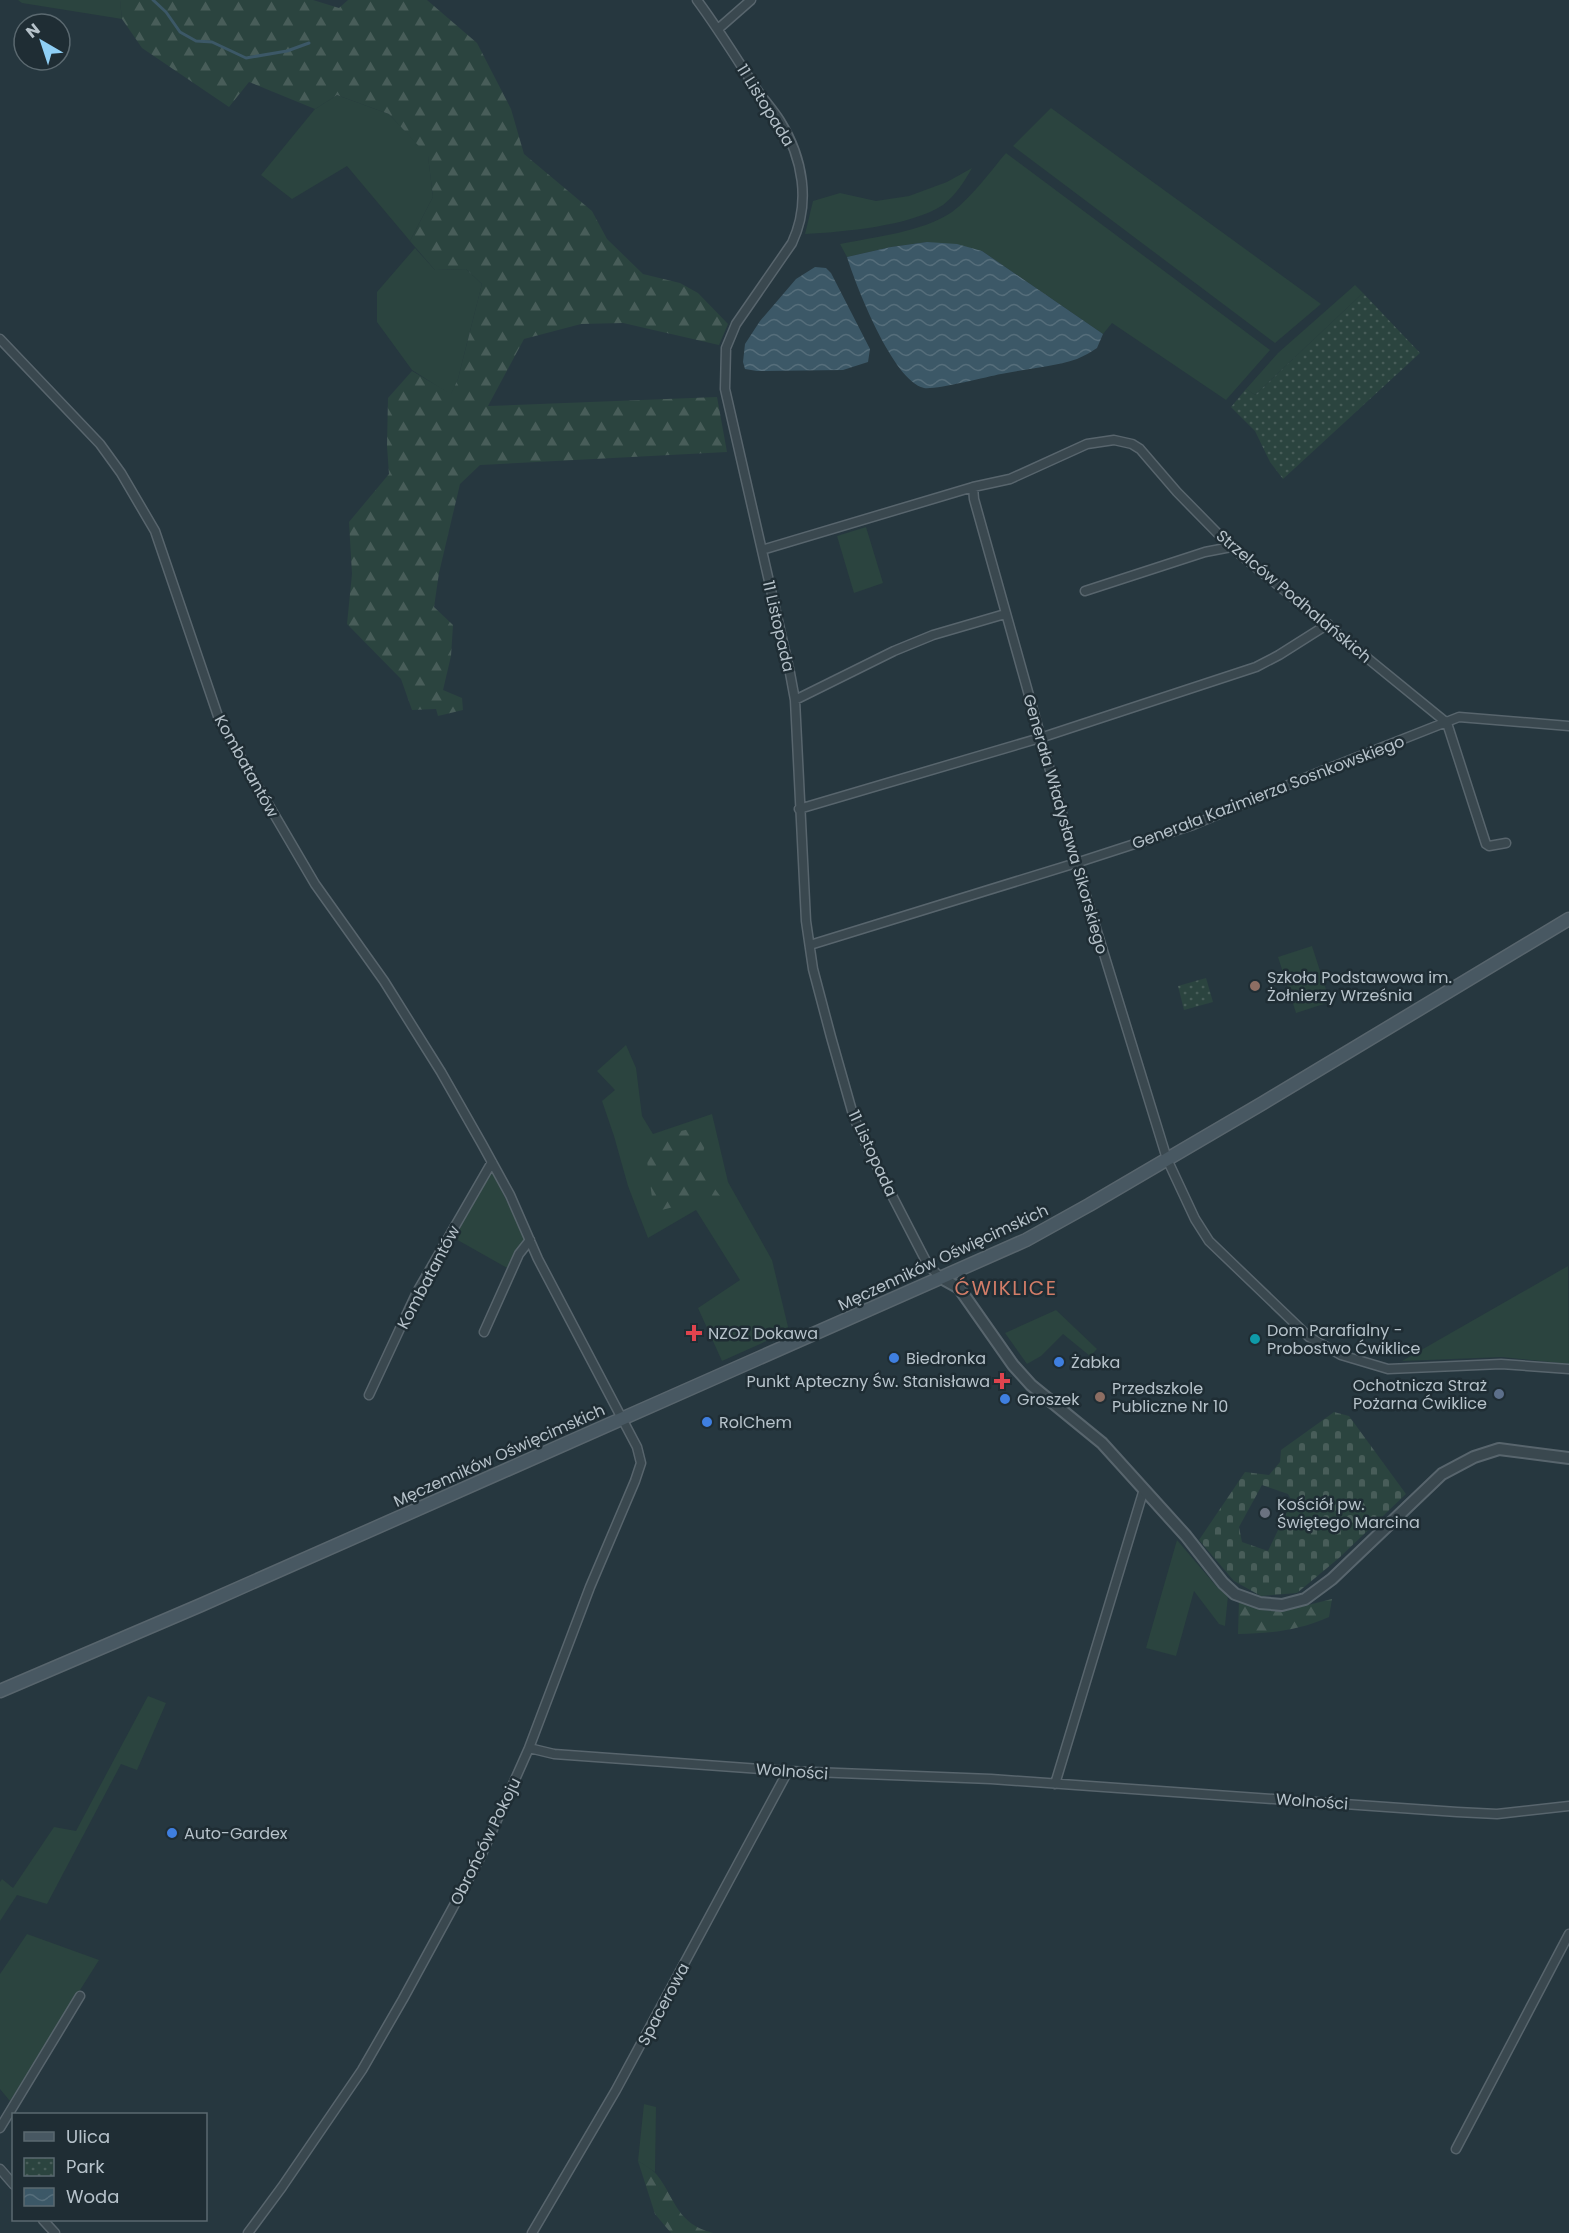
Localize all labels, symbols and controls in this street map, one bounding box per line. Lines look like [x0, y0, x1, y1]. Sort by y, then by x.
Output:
north arrow [12, 12, 72, 72]
text: N [21, 18, 45, 43]
street label: 11 Listopada [731, 60, 800, 151]
street label: Strzelców Podhalańskich [1211, 524, 1376, 668]
street label: 11 Listopada [757, 578, 800, 674]
street label: Generała Władysława Sikorskiego [1017, 691, 1114, 957]
street label: Kombatantów [209, 711, 284, 822]
street label: Generała Kazimierza Sosnkowskiego [1129, 730, 1408, 855]
place label: Szkoła Podstawowa im. Żołnierzy Września [1267, 966, 1452, 1007]
marker: Szkoła Podstawowa im. Żołnierzy Września [1248, 979, 1262, 993]
street label: 11 Listopada [842, 1106, 903, 1200]
street label: Męczenników Oświęcimskich [834, 1199, 1052, 1316]
street label: Kombatantów [392, 1222, 465, 1333]
district label: ĆWIKLICE [954, 1274, 1058, 1302]
place label: Dom Parafialny - Probostwo Ćwiklice [1267, 1319, 1421, 1360]
place label: NZOZ Dokawa [708, 1322, 818, 1345]
marker: NZOZ Dokawa [685, 1324, 703, 1342]
marker: Dom Parafialny - Probostwo Ćwiklice [1248, 1332, 1262, 1346]
place label: Biedronka [906, 1347, 986, 1370]
marker: Biedronka [887, 1351, 901, 1365]
place label: Żabka [1071, 1351, 1120, 1374]
marker: Żabka [1052, 1355, 1066, 1369]
place label: Punkt Apteczny Św. Stanisława [747, 1370, 990, 1393]
marker: Punkt Apteczny Św. Stanisława [995, 1374, 1009, 1388]
place label: Ochotnicza Straż Pożarna Ćwiklice [1353, 1374, 1487, 1415]
place label: Przedszkole Publiczne Nr 10 [1112, 1377, 1228, 1418]
marker: Ochotnicza Straż Pożarna Ćwiklice [1492, 1387, 1506, 1401]
place label: Groszek [1017, 1388, 1080, 1411]
marker: Przedszkole Publiczne Nr 10 [1093, 1390, 1107, 1404]
marker: Groszek [998, 1392, 1012, 1406]
street label: Męczenników Oświęcimskich [390, 1398, 609, 1513]
place label: RolChem [719, 1411, 792, 1434]
marker: RolChem [700, 1415, 714, 1429]
place label: Kościół pw. Świętego Marcina [1277, 1493, 1420, 1534]
marker: Kościół pw. Świętego Marcina [1258, 1506, 1272, 1520]
street label: Wolności [755, 1758, 829, 1785]
street label: Obrońców Pokoju [445, 1774, 526, 1909]
street label: Wolności [1275, 1788, 1349, 1815]
place label: Auto-Gardex [184, 1822, 288, 1845]
marker: Auto-Gardex [165, 1826, 179, 1840]
street label: Spacerowa [632, 1959, 695, 2050]
legend [12, 2113, 207, 2221]
text: Ulica [66, 2124, 110, 2149]
text: Park [66, 2154, 105, 2179]
text: Woda [66, 2184, 119, 2209]

